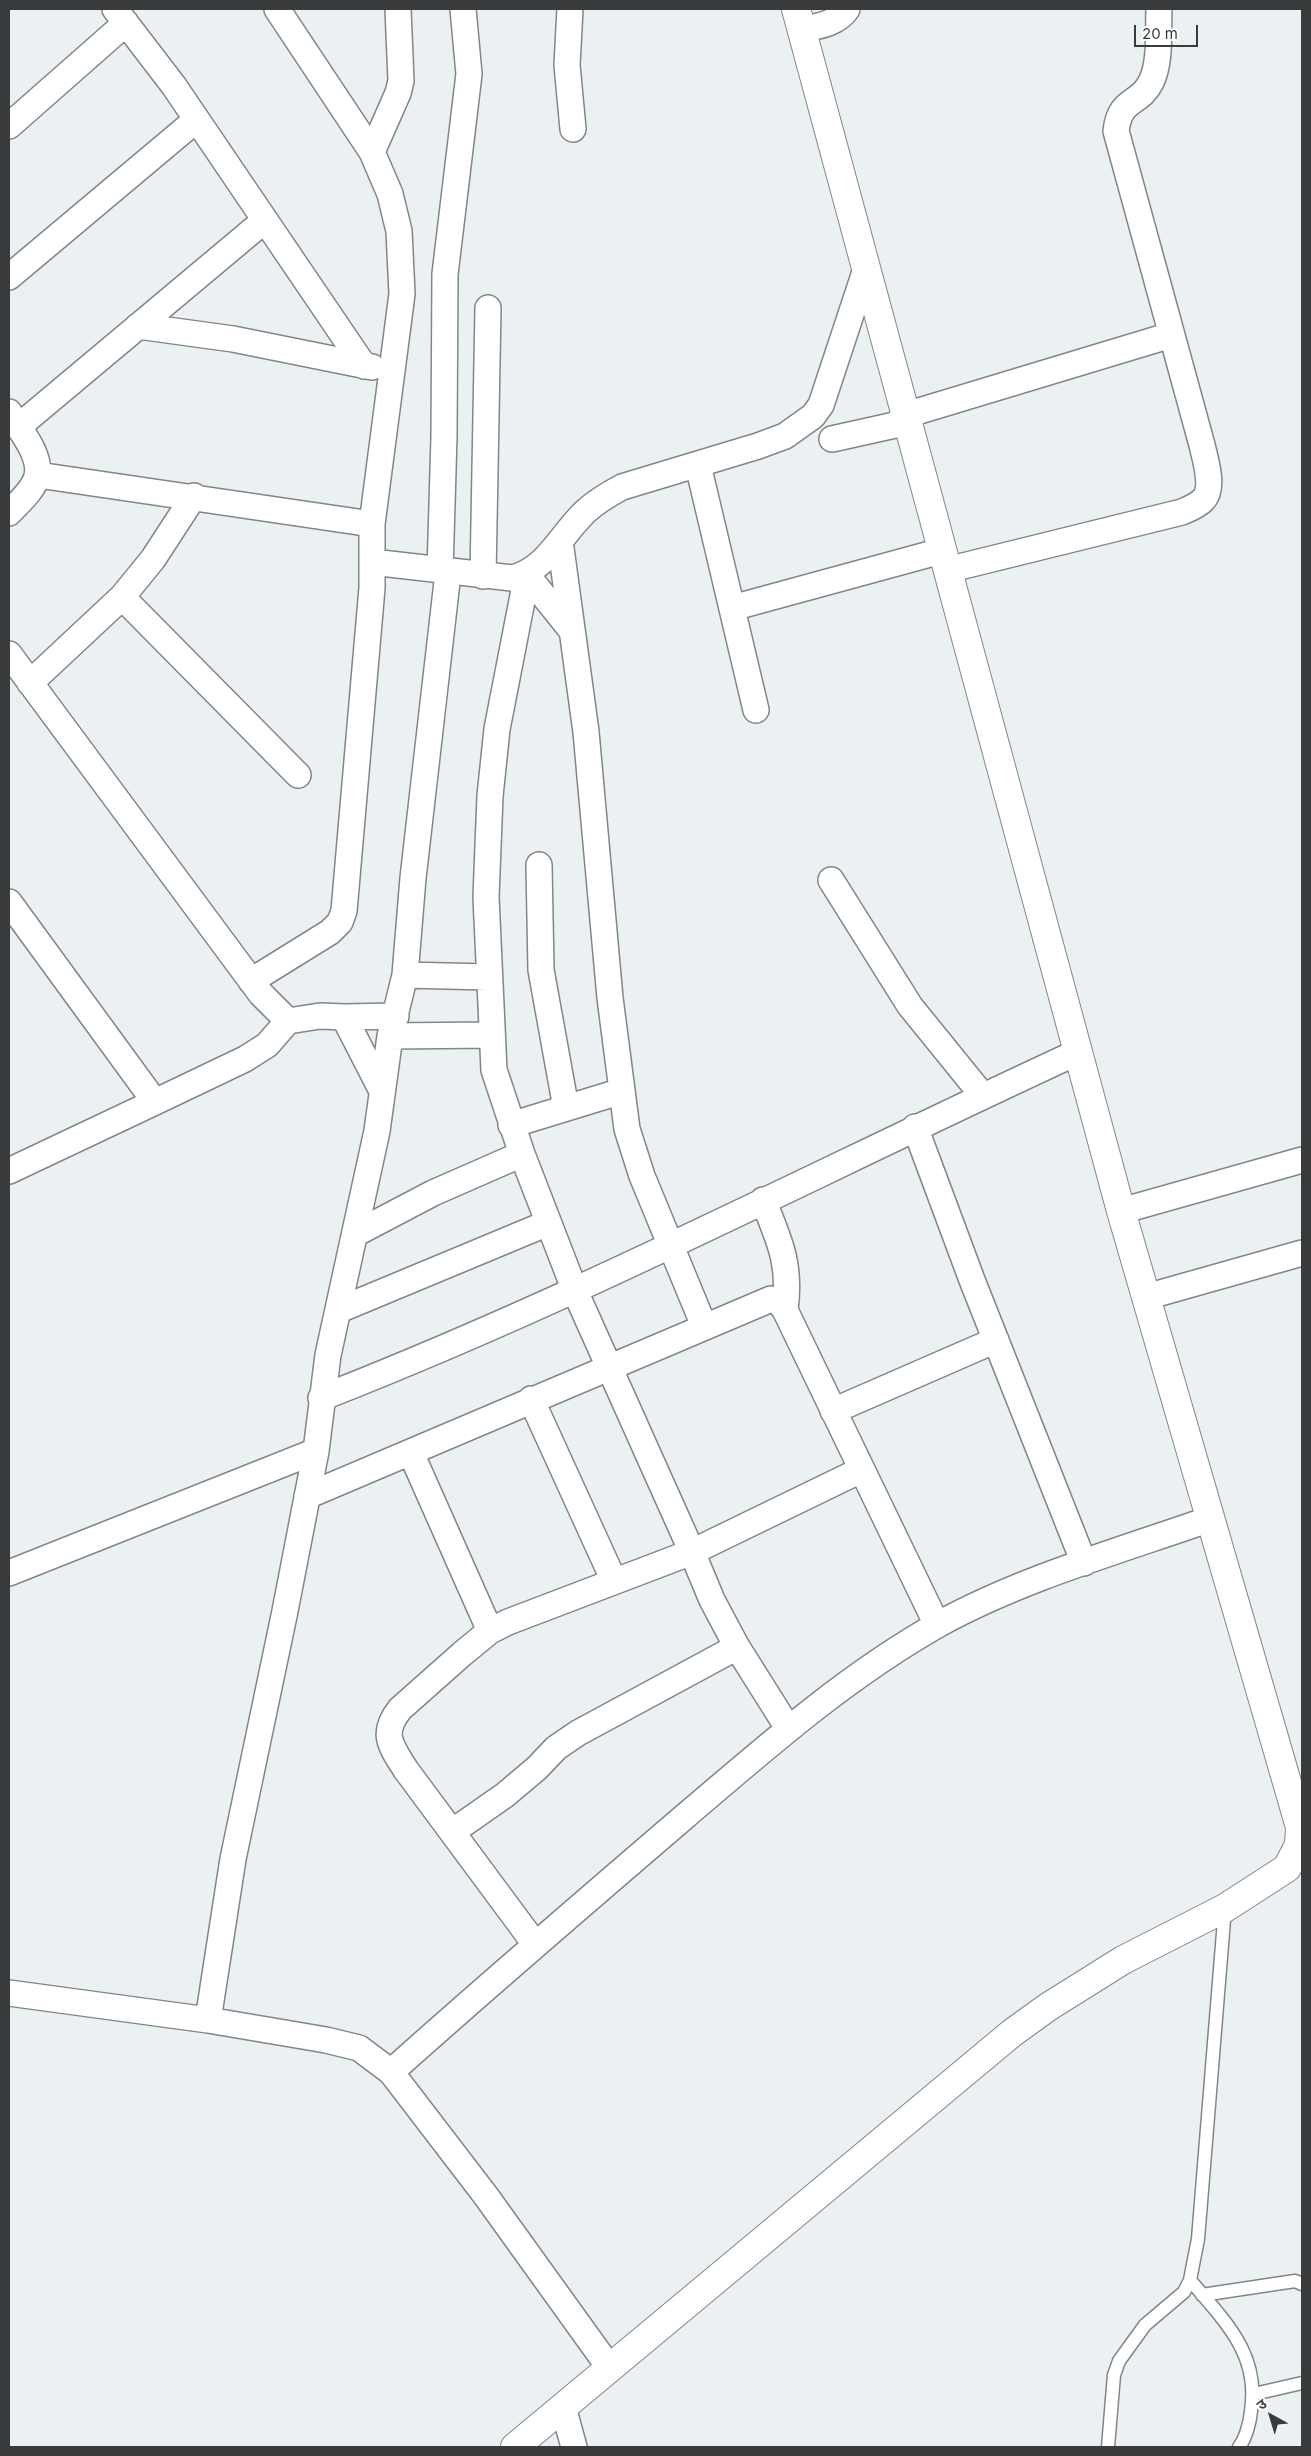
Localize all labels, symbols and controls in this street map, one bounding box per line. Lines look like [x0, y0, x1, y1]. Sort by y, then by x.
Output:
scale bar [1136, 15, 1200, 47]
text: 20 m [1142, 24, 1178, 43]
north arrow [1246, 2391, 1296, 2441]
text: उ [1253, 2395, 1270, 2413]

